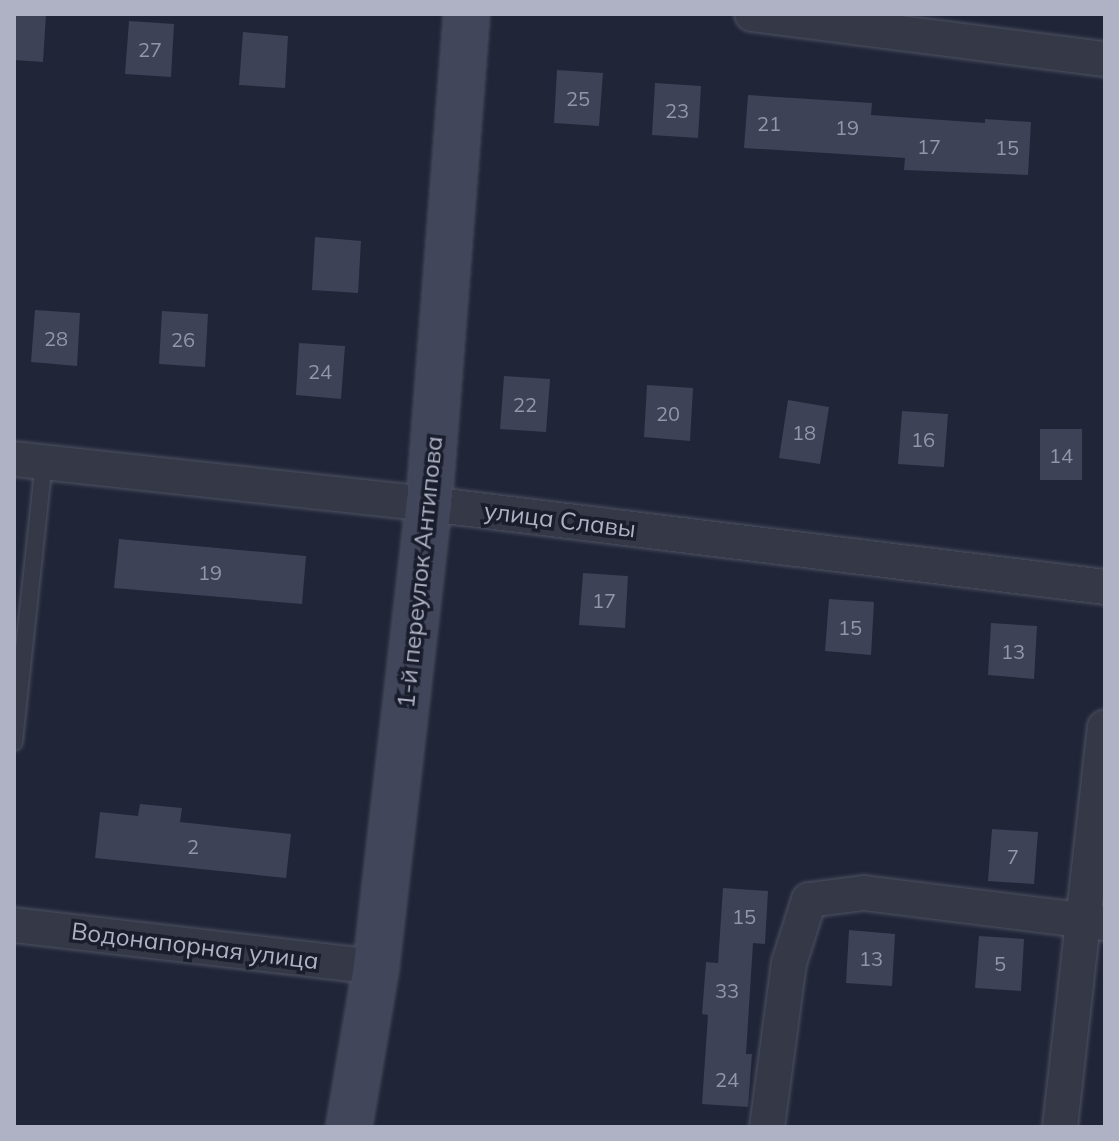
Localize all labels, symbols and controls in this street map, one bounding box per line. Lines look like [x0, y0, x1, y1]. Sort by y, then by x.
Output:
house number: 27 [138, 37, 162, 61]
house number: 25 [566, 86, 590, 110]
house number: 23 [665, 98, 689, 122]
house number: 21 [757, 111, 781, 135]
house number: 19 [835, 115, 859, 139]
house number: 17 [917, 134, 941, 158]
house number: 15 [995, 135, 1019, 159]
house number: 28 [44, 326, 68, 350]
house number: 26 [171, 327, 195, 351]
house number: 24 [308, 359, 332, 383]
house number: 22 [513, 392, 537, 416]
house number: 20 [656, 401, 680, 425]
house number: 18 [792, 420, 816, 444]
house number: 16 [911, 427, 935, 451]
street label: 1-й переулок Антипова [391, 434, 449, 710]
house number: 14 [1049, 443, 1073, 467]
street label: улица Славы [483, 496, 637, 544]
house number: 19 [198, 560, 222, 584]
house number: 17 [592, 588, 616, 612]
house number: 15 [838, 615, 862, 639]
house number: 13 [1001, 639, 1025, 663]
house number: 2 [187, 834, 199, 858]
house number: 7 [1007, 844, 1019, 868]
house number: 15 [732, 904, 756, 928]
street label: Водонапорная улица [70, 917, 320, 975]
house number: 13 [859, 946, 883, 970]
house number: 5 [994, 951, 1006, 975]
house number: 33 [715, 978, 739, 1002]
house number: 24 [715, 1067, 739, 1091]

